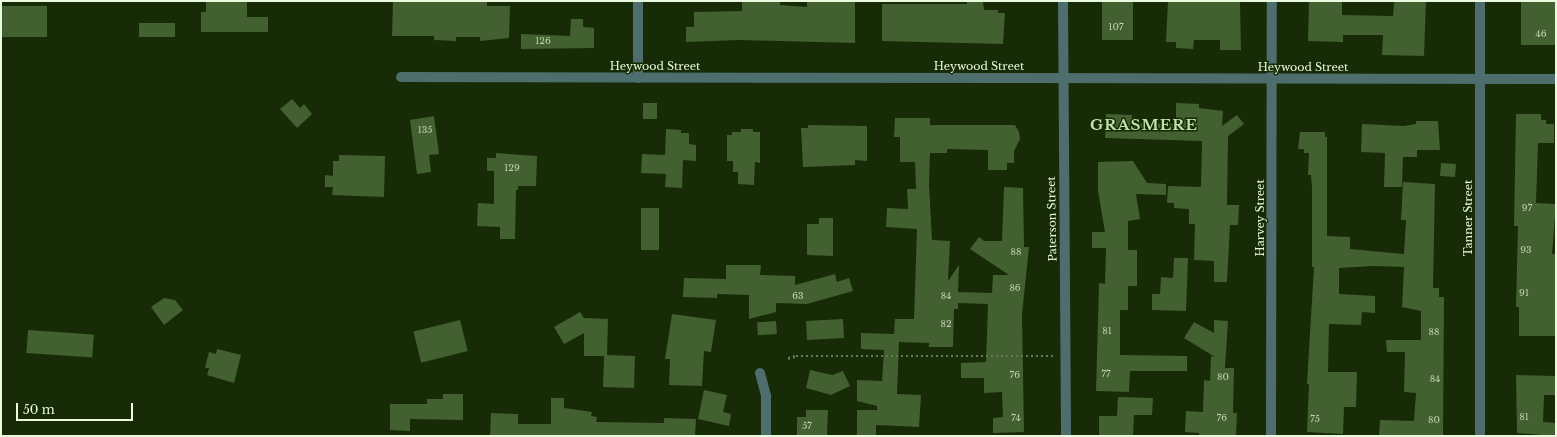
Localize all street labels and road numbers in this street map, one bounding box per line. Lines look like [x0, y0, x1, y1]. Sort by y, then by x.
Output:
street label: Heywood Street [610, 59, 700, 73]
street label: Heywood Street [934, 59, 1024, 73]
street label: Heywood Street [1258, 60, 1348, 74]
street label: Paterson Street [1045, 176, 1059, 262]
street label: Harvey Street [1253, 179, 1267, 257]
street label: Tanner Street [1461, 180, 1475, 256]

